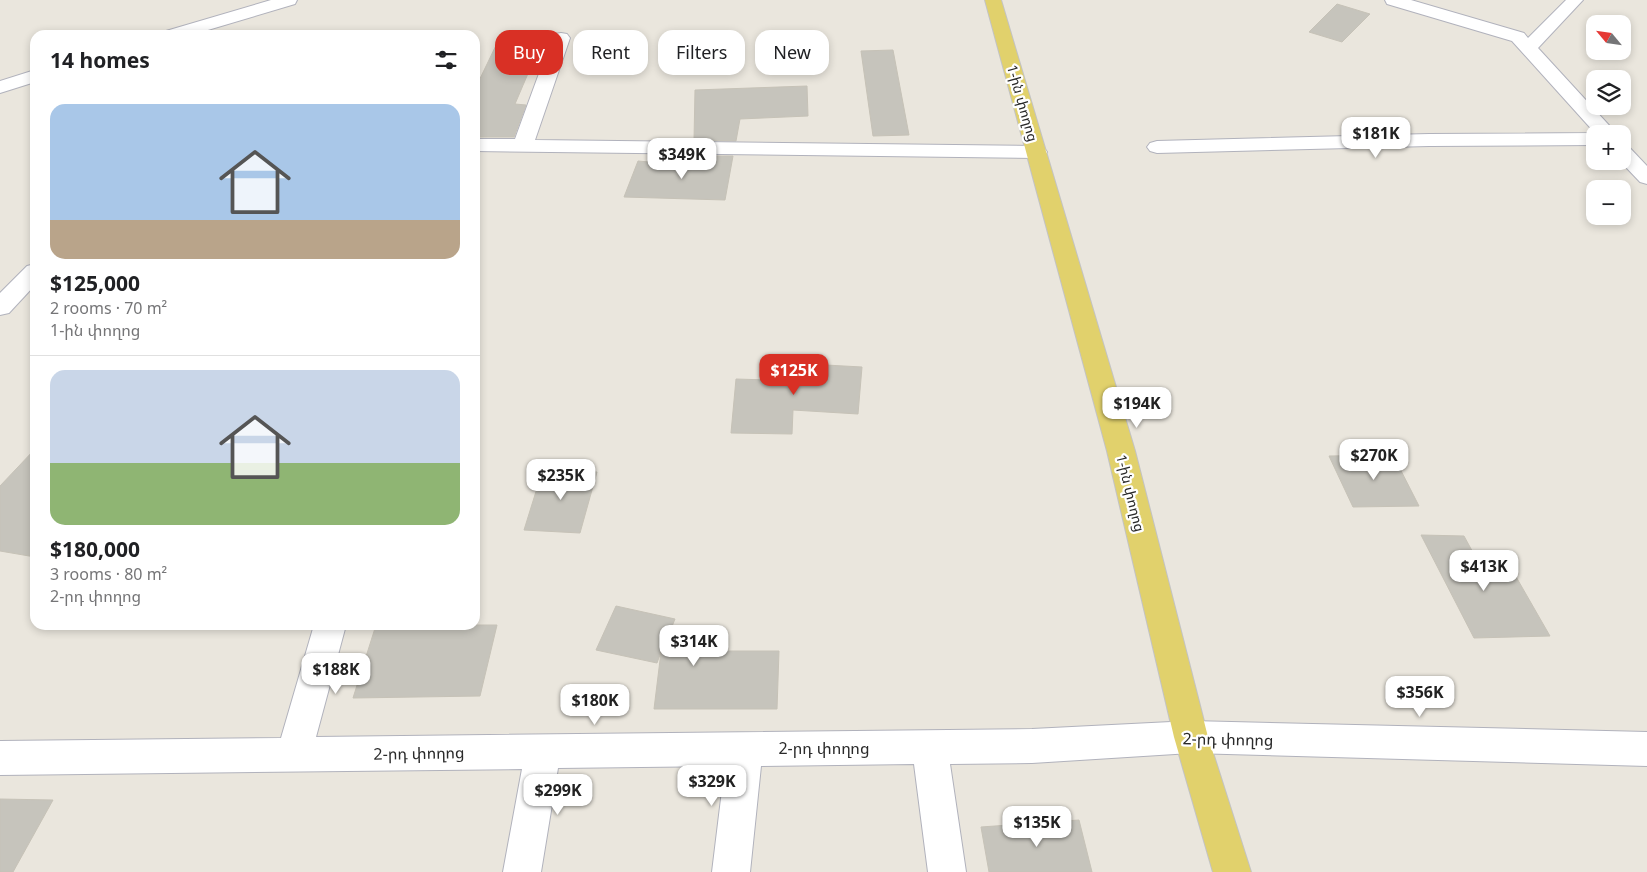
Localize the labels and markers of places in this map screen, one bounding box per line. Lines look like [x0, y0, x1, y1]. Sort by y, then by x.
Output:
pin: $181K [1341, 116, 1411, 159]
pin: $349K [647, 138, 717, 180]
pin: $125K [759, 354, 829, 396]
pin: $194K [1102, 386, 1172, 429]
pin: $270K [1339, 438, 1409, 481]
pin: $235K [526, 458, 596, 501]
pin: $413K [1449, 550, 1519, 592]
pin: $314K [659, 624, 729, 667]
pin: $188K [301, 652, 371, 695]
pin: $356K [1385, 676, 1455, 718]
pin: $180K [560, 684, 630, 726]
pin: $329K [677, 764, 747, 807]
pin: $299K [523, 774, 593, 816]
pin: $135K [1002, 806, 1072, 848]

